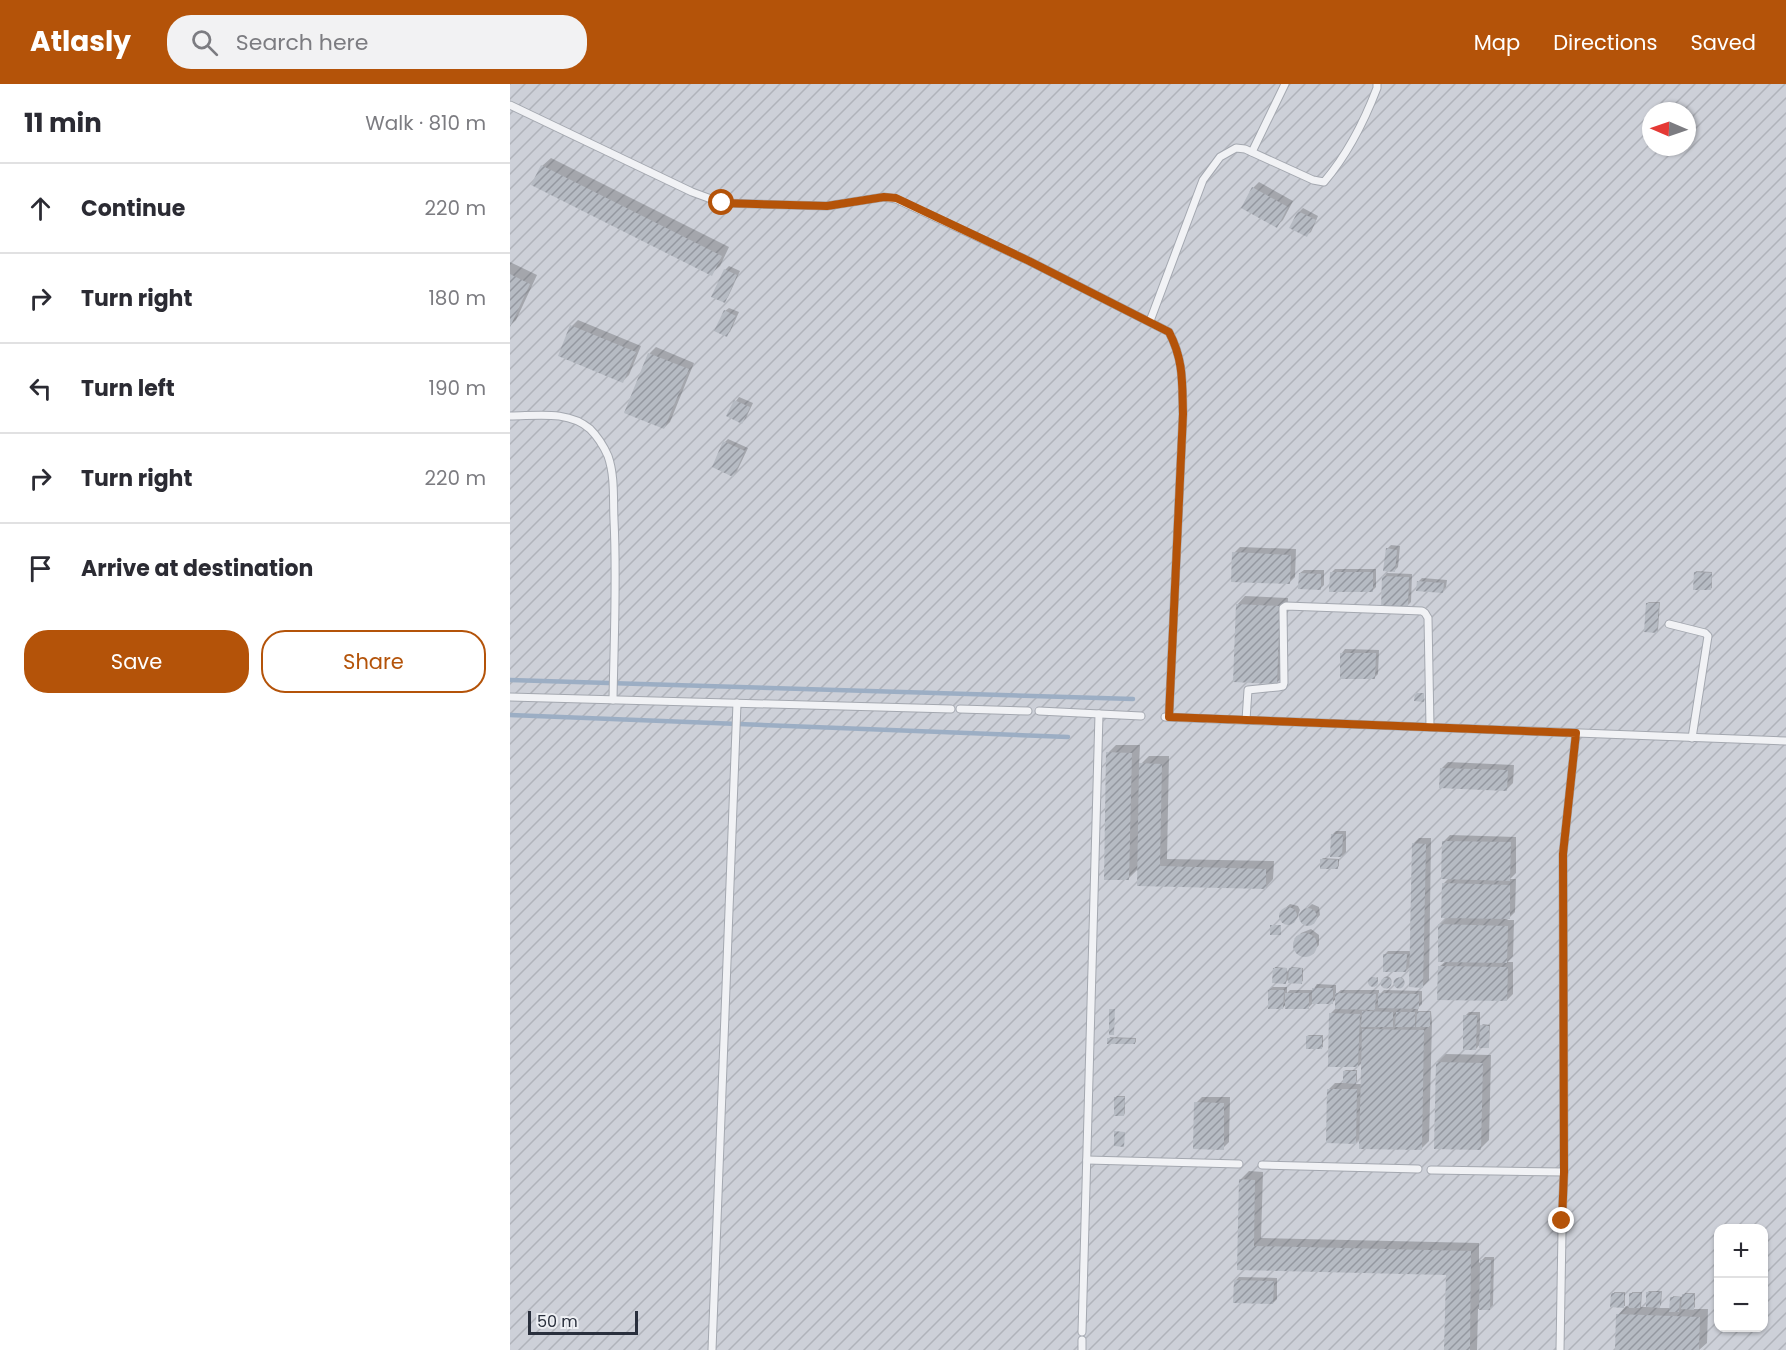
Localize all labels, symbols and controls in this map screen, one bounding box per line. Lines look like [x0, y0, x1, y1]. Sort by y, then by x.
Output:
search box [167, 15, 587, 69]
text: Atlasly [30, 22, 131, 61]
icon: search [188, 26, 221, 59]
text: Search here [236, 27, 368, 58]
text: Map [1474, 28, 1520, 57]
text: Directions [1553, 28, 1657, 57]
text: Saved [1690, 28, 1756, 57]
north arrow [1642, 102, 1696, 156]
text: 11 min [24, 105, 102, 141]
text: Walk · 810 m [365, 109, 486, 137]
route start [708, 189, 734, 215]
icon: ahead [24, 192, 57, 225]
text: Continue [81, 193, 185, 224]
text: 220 m [425, 194, 486, 222]
icon: right [24, 282, 57, 315]
text: Turn right [81, 283, 192, 314]
text: 180 m [428, 284, 486, 312]
icon: left [24, 372, 57, 405]
text: Turn left [81, 373, 175, 404]
text: 190 m [429, 374, 486, 402]
icon: right [24, 462, 57, 495]
text: Turn right [81, 463, 192, 494]
text: 220 m [425, 464, 486, 492]
icon: arrive [24, 552, 57, 585]
text: Arrive at destination [81, 553, 313, 584]
button: Save [24, 630, 249, 693]
button: Share [261, 630, 486, 693]
route end [1548, 1207, 1574, 1233]
map controls [1714, 1224, 1768, 1332]
button: + [1714, 1224, 1768, 1278]
button: − [1714, 1278, 1768, 1332]
scale bar [528, 1308, 638, 1336]
text: 50 m [537, 1310, 578, 1333]

